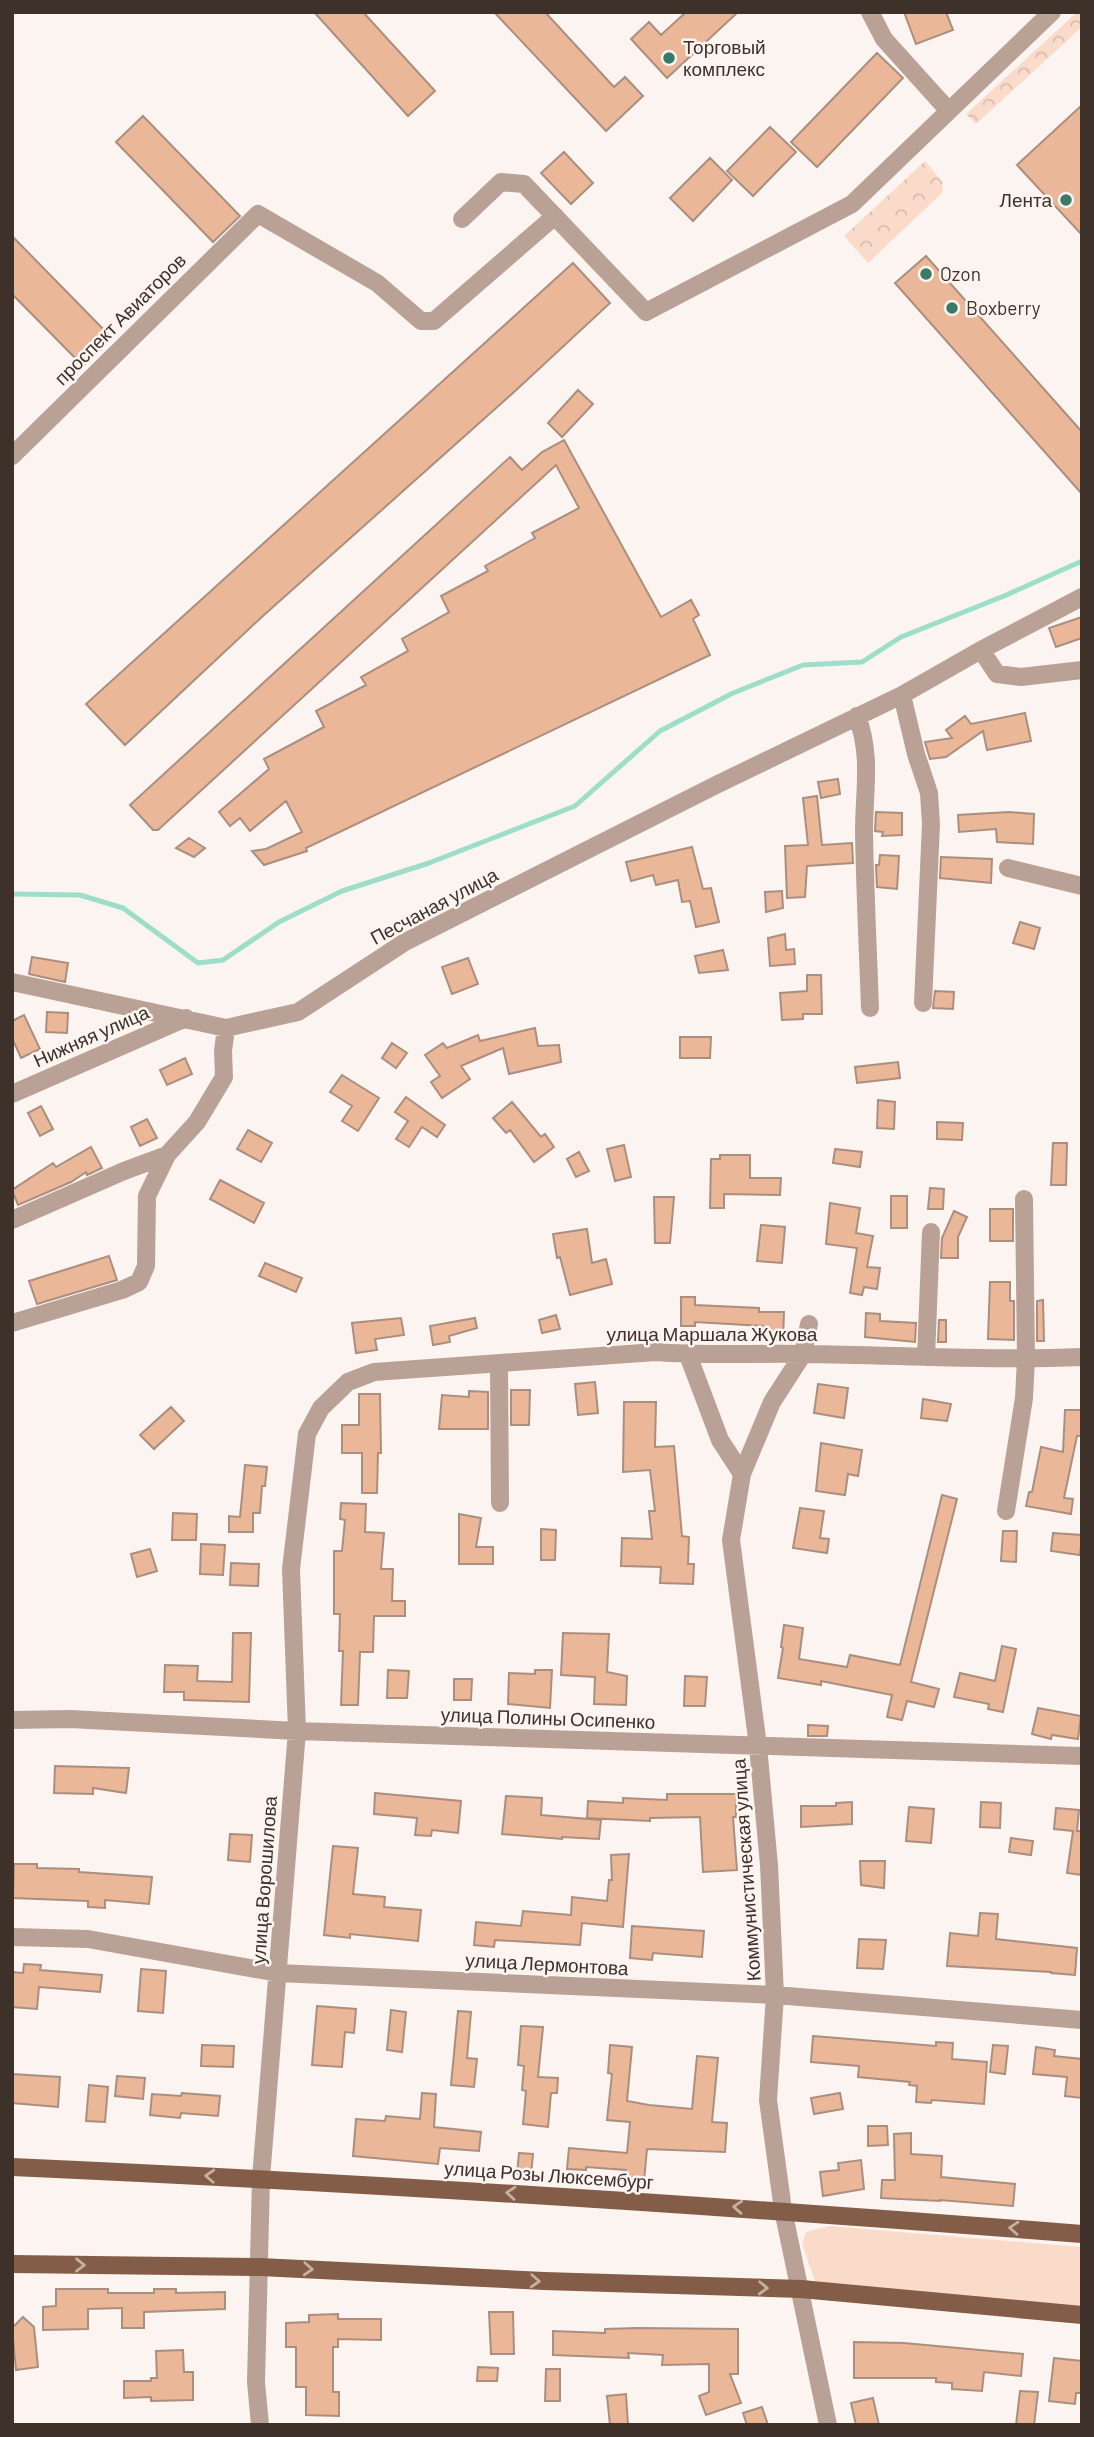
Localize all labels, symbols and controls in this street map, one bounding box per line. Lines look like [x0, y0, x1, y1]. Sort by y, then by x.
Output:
place label: Торговый комплекс [683, 35, 766, 80]
marker: Торговый комплекс [661, 50, 677, 66]
place label: Лента [999, 188, 1052, 211]
marker: Лента [1058, 192, 1074, 208]
street label: проспект Авиаторов [49, 248, 190, 389]
place label: Ozon [940, 262, 981, 285]
marker: Ozon [918, 266, 934, 282]
place label: Boxberry [966, 296, 1041, 319]
marker: Boxberry [944, 300, 960, 316]
street label: Песчаная улица [366, 862, 502, 949]
street label: Нижняя улица [29, 1000, 153, 1071]
street label: улица Маршала Жукова [607, 1322, 818, 1345]
street label: улица Полины Осипенко [440, 1702, 656, 1733]
street label: Коммунистическая улица [726, 1758, 765, 1982]
street label: улица Ворошилова [246, 1795, 281, 1965]
street label: улица Лермонтова [465, 1948, 630, 1979]
street label: улица Розы Люксембург [444, 2156, 655, 2193]
one-way arrow [205, 2168, 216, 2183]
one-way arrow [505, 2186, 516, 2201]
one-way arrow [732, 2200, 743, 2215]
one-way arrow [1008, 2221, 1019, 2236]
one-way arrow [76, 2257, 86, 2273]
one-way arrow [303, 2261, 314, 2276]
one-way arrow [530, 2273, 541, 2288]
one-way arrow [757, 2280, 768, 2295]

